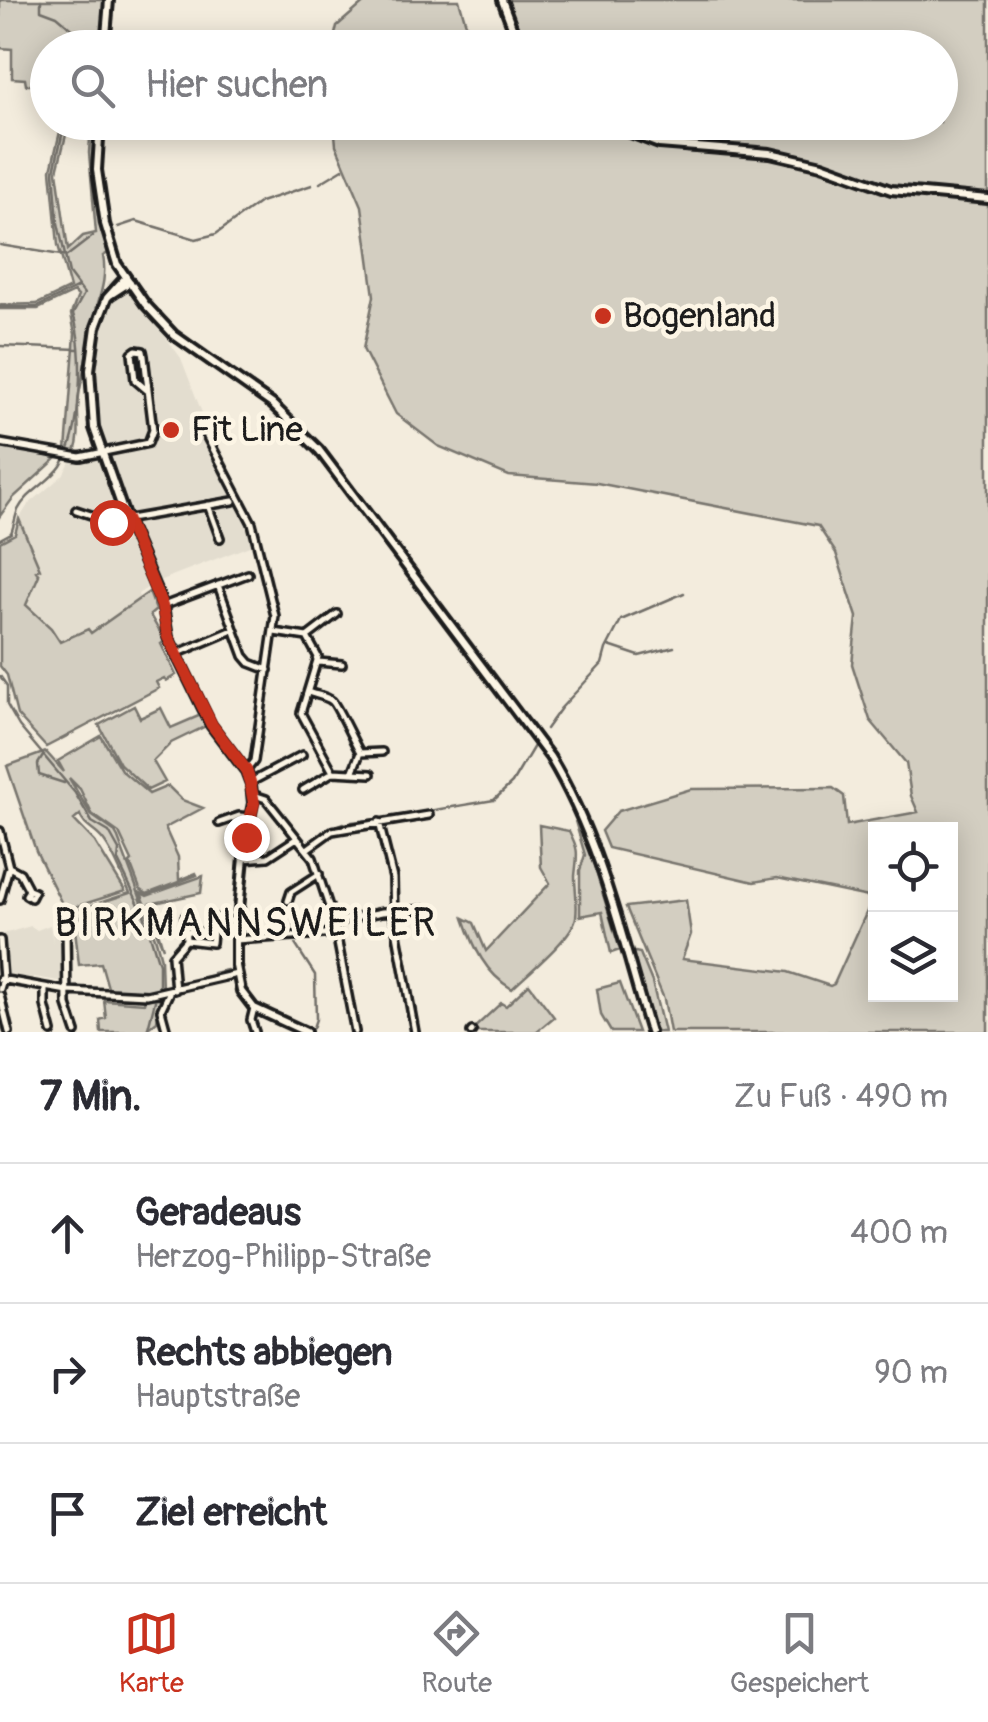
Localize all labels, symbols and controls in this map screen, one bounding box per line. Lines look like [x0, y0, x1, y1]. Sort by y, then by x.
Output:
search box [30, 30, 958, 140]
icon: search [65, 58, 120, 113]
text: Hier suchen [145, 61, 328, 109]
place label: Bogenland [623, 294, 776, 338]
marker: Bogenland [592, 305, 614, 327]
place label: Fit Line [191, 408, 303, 452]
marker: Fit Line [160, 419, 182, 441]
route start [90, 500, 136, 546]
route end [224, 815, 270, 861]
map controls [868, 822, 958, 1002]
button: locate [868, 822, 958, 912]
district label: BIRKMANNSWEILER [54, 899, 438, 948]
button: layers [868, 912, 958, 1002]
text: 7 Min. [40, 1071, 142, 1123]
text: Zu Fuß · 490 m [734, 1077, 948, 1117]
text: Geradeaus [135, 1189, 301, 1237]
icon: ahead [40, 1206, 95, 1261]
text: 400 m [850, 1213, 948, 1253]
text: Herzog-Philipp-Straße [135, 1237, 431, 1277]
text: Rechts abbiegen [135, 1329, 393, 1377]
icon: right [40, 1346, 95, 1401]
text: 90 m [874, 1353, 948, 1393]
text: Hauptstraße [135, 1377, 300, 1417]
icon: arrive [40, 1486, 95, 1541]
text: Ziel erreicht [135, 1489, 327, 1537]
tab: Karte [119, 1606, 184, 1701]
tab: Route [422, 1606, 492, 1701]
tab: Gespeichert [730, 1606, 869, 1701]

